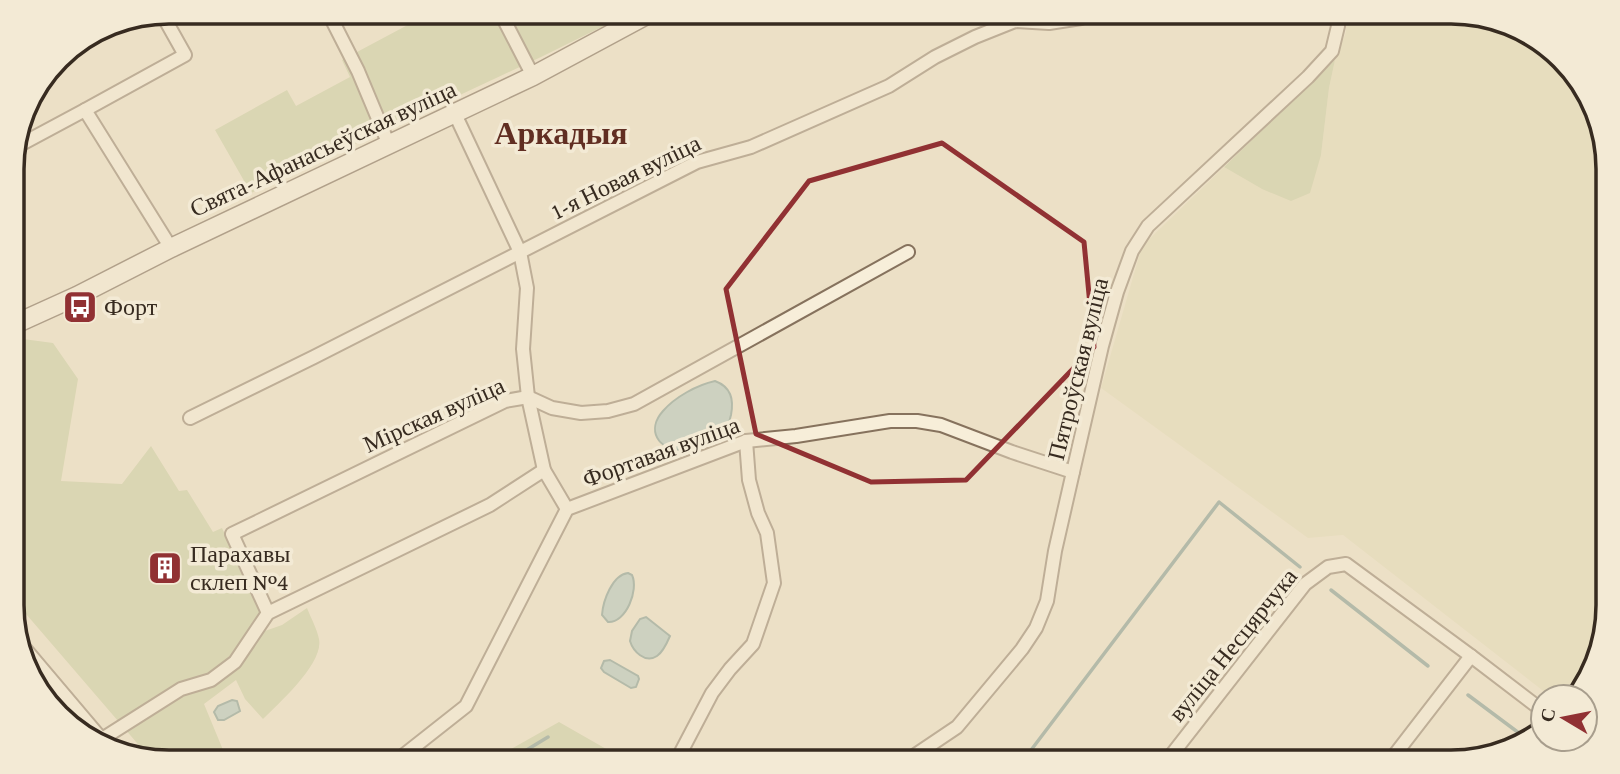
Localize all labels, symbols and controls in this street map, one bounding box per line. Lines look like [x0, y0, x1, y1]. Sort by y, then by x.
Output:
street label: Свята-Афанасьеўская вуліца [186, 75, 460, 222]
district label: Аркадыя [494, 115, 628, 151]
street label: 1-я Новая вуліца [547, 129, 705, 224]
street label: Пятроўская вуліца [1042, 275, 1113, 463]
bus stop icon: Форт [61, 288, 99, 326]
place label: Форт [104, 293, 158, 320]
street label: Мірская вуліца [359, 371, 509, 458]
street label: Фортавая вуліца [579, 411, 743, 492]
place label: Парахавы склеп №4 [190, 540, 290, 595]
building icon: Парахавы склеп №4 [146, 549, 184, 587]
street label: вуліца Несцярчука [1163, 563, 1303, 726]
north arrow [1529, 683, 1599, 753]
text: С [1536, 707, 1559, 724]

